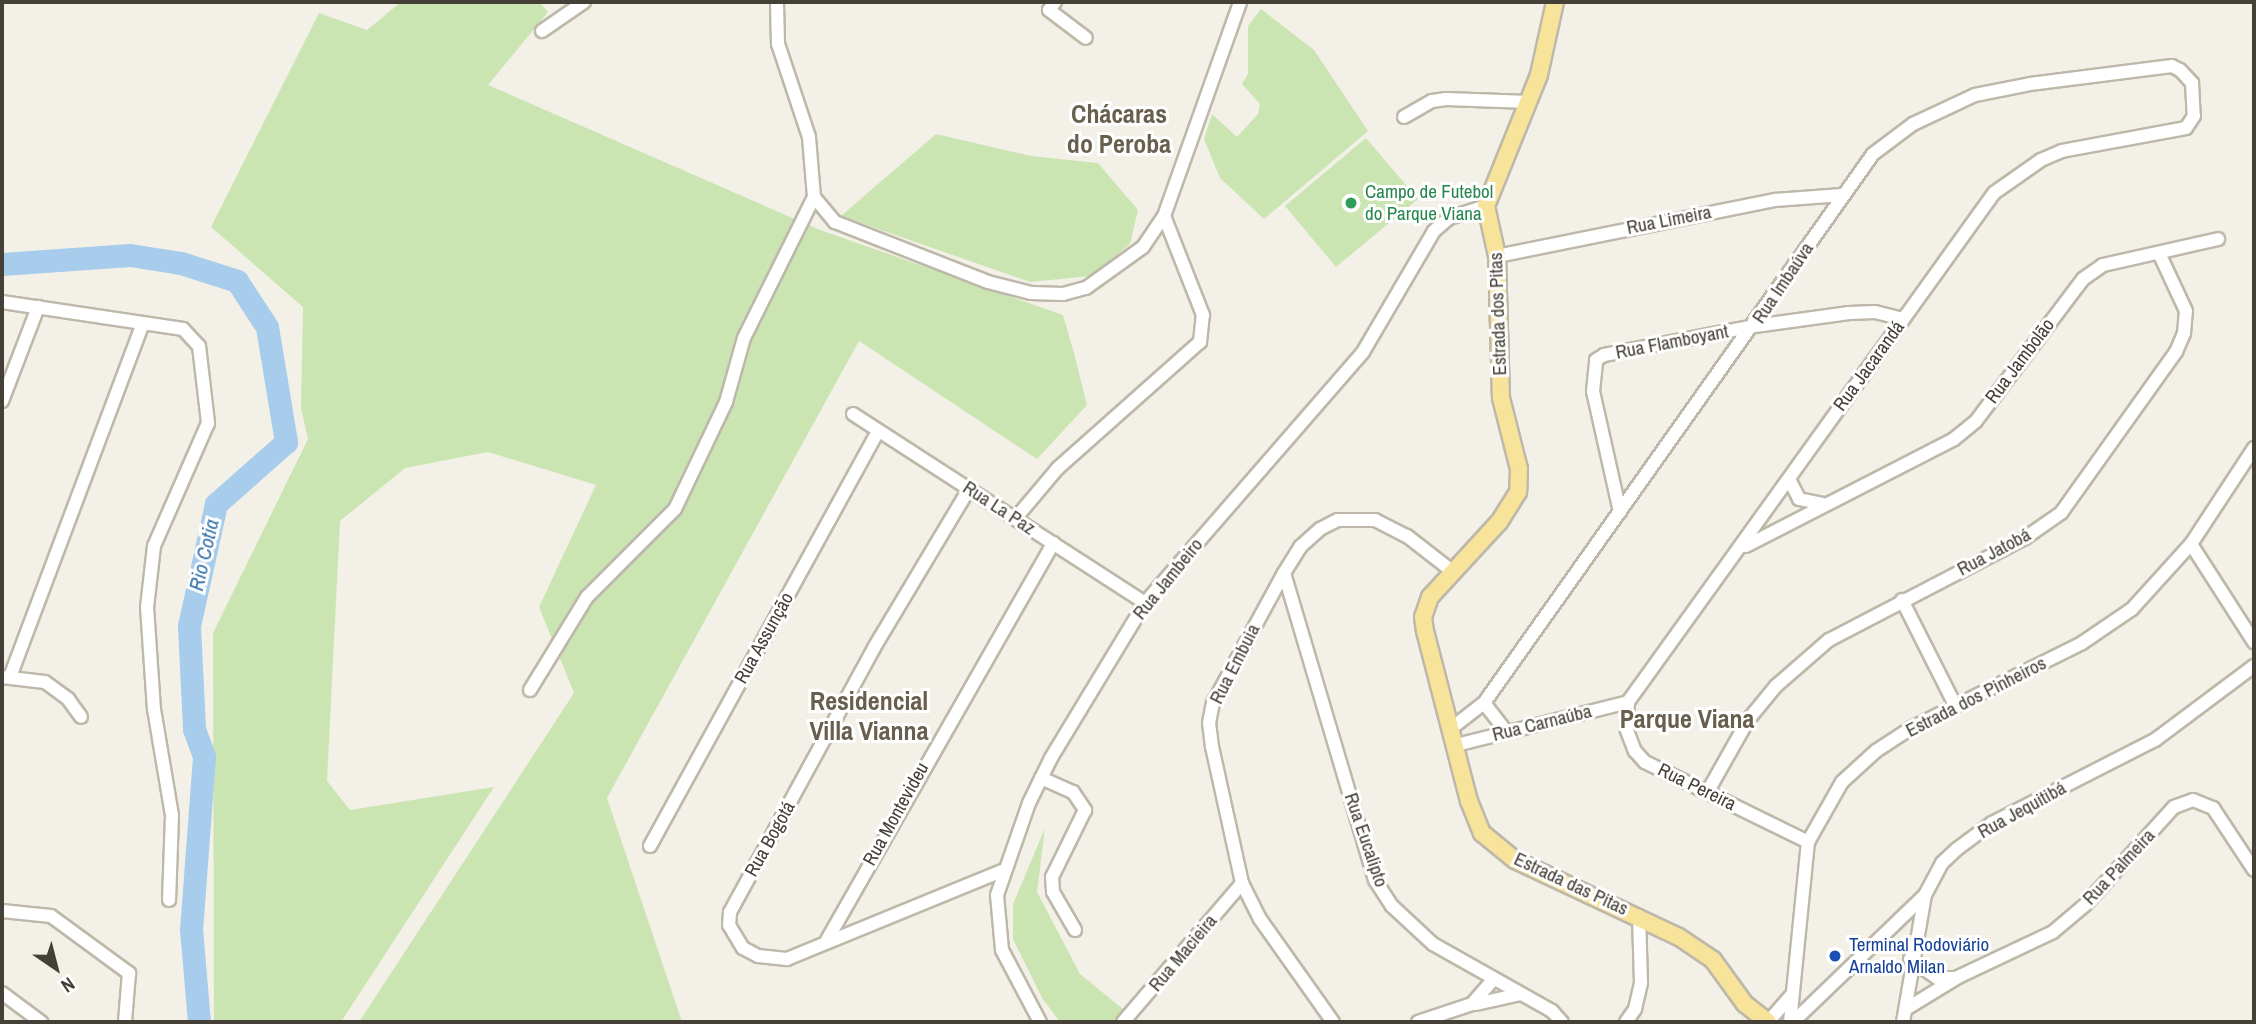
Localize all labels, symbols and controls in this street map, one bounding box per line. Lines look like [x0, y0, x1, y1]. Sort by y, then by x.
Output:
district label: Chácaras do Peroba [1067, 98, 1171, 160]
place label: Campo de Futebol do Parque Viana [1365, 181, 1493, 225]
marker: Campo de Futebol do Parque Viana [1343, 195, 1359, 211]
street label: Rua Limeira [1625, 201, 1713, 239]
street label: Rua Imbaúva [1748, 238, 1818, 328]
street label: Estrada dos Pitas [1484, 252, 1512, 376]
street label: Rua Jambolão [1981, 314, 2059, 408]
street label: Rua Jacarandá [1829, 317, 1909, 415]
street label: Rua Flamboyant [1614, 320, 1730, 364]
street label: Rua La Paz [959, 476, 1039, 540]
water label: Rio Cotia [184, 517, 224, 593]
street label: Rua Jatobá [1953, 523, 2035, 581]
street label: Rua Jambeiro [1128, 534, 1208, 624]
street label: Rua Assunção [729, 588, 799, 688]
street label: Rua Embuia [1205, 620, 1265, 708]
street label: Estrada dos Pinheiros [1902, 652, 2050, 742]
district label: Residencial Villa Vianna [810, 685, 928, 746]
street label: Rua Carnaúba [1490, 700, 1594, 746]
district label: Parque Viana [1620, 703, 1754, 735]
street label: Rua Montevideu [858, 758, 934, 870]
street label: Rua Pereira [1654, 758, 1740, 816]
street label: Rua Jequitibá [1974, 777, 2070, 843]
street label: Rua Eucalipto [1339, 790, 1393, 890]
street label: Rua Bogotá [740, 797, 800, 881]
street label: Rua Palmeira [2078, 824, 2160, 910]
street label: Estrada das Pitas [1510, 848, 1632, 920]
street label: Rua Macieira [1144, 910, 1222, 996]
north arrow [21, 933, 91, 1003]
place label: Terminal Rodoviário Arnaldo Milan [1849, 934, 1989, 978]
marker: Terminal Rodoviário Arnaldo Milan [1827, 948, 1843, 964]
text: N [56, 971, 80, 999]

